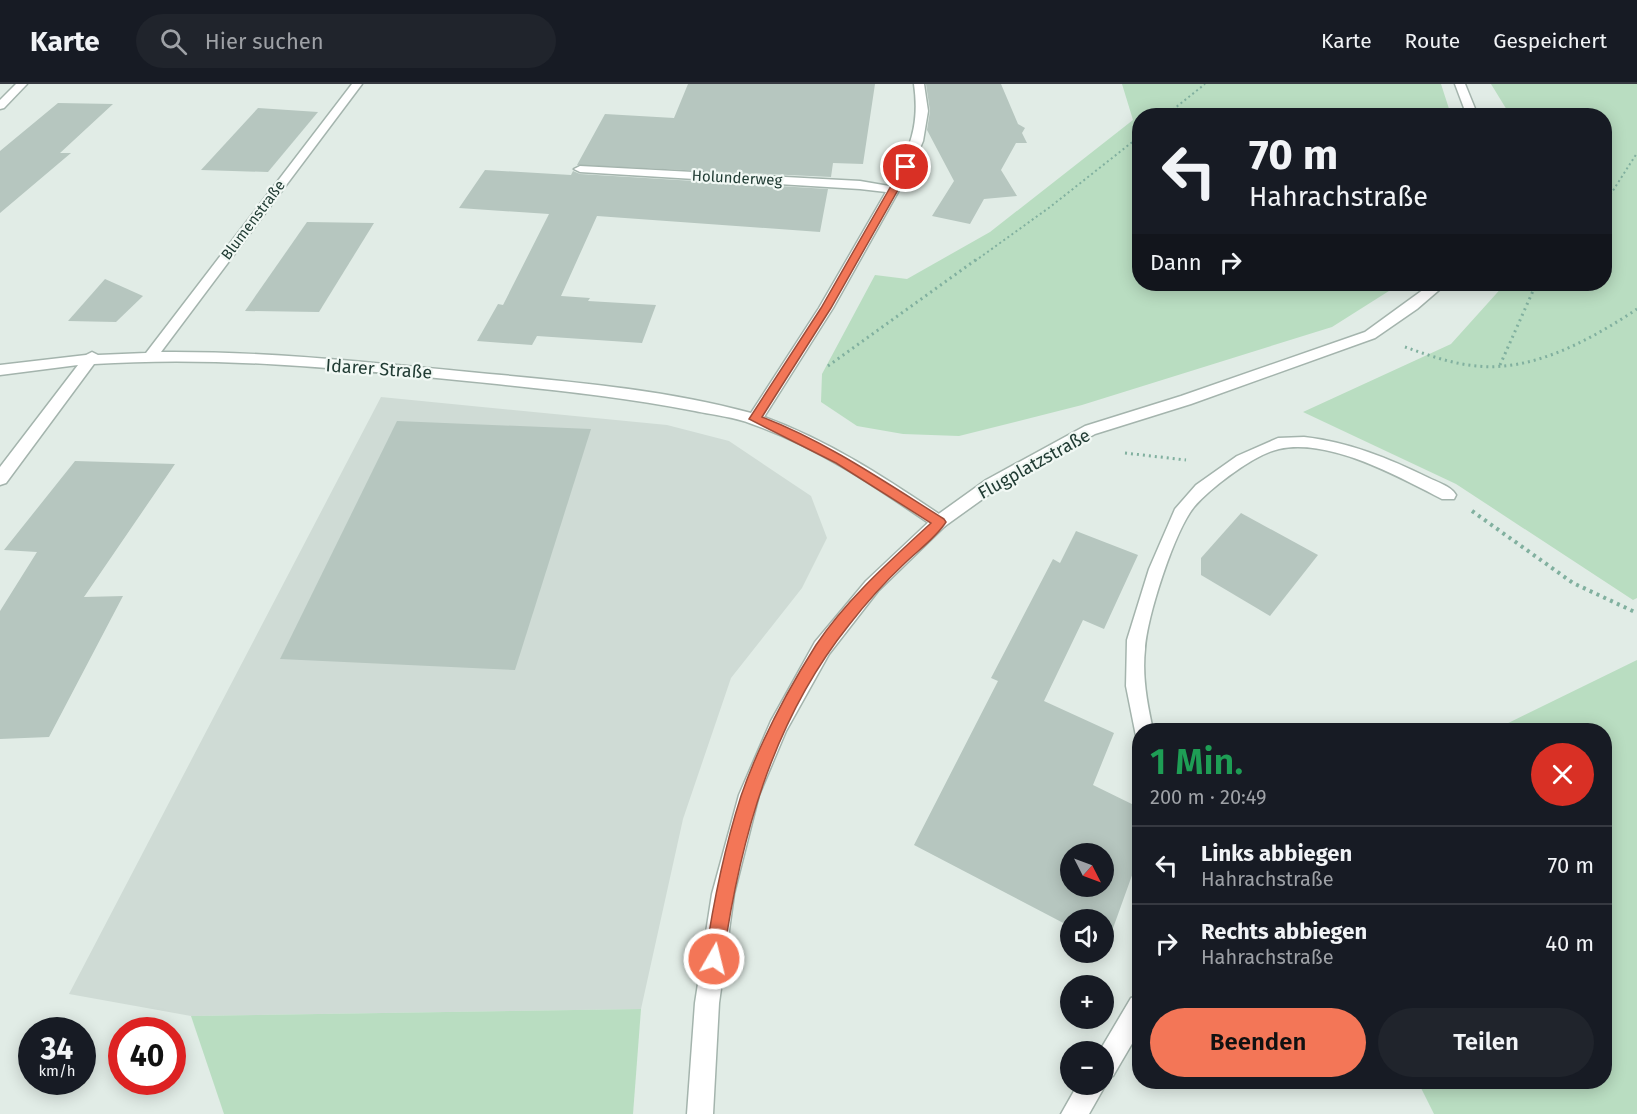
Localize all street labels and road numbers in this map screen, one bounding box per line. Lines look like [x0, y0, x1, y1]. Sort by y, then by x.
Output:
street label: Holunderweg [691, 167, 783, 189]
street label: Blumenstraße [217, 177, 289, 263]
street label: Idarer Straße [325, 354, 433, 384]
street label: Flugplatzstraße [974, 424, 1094, 504]

